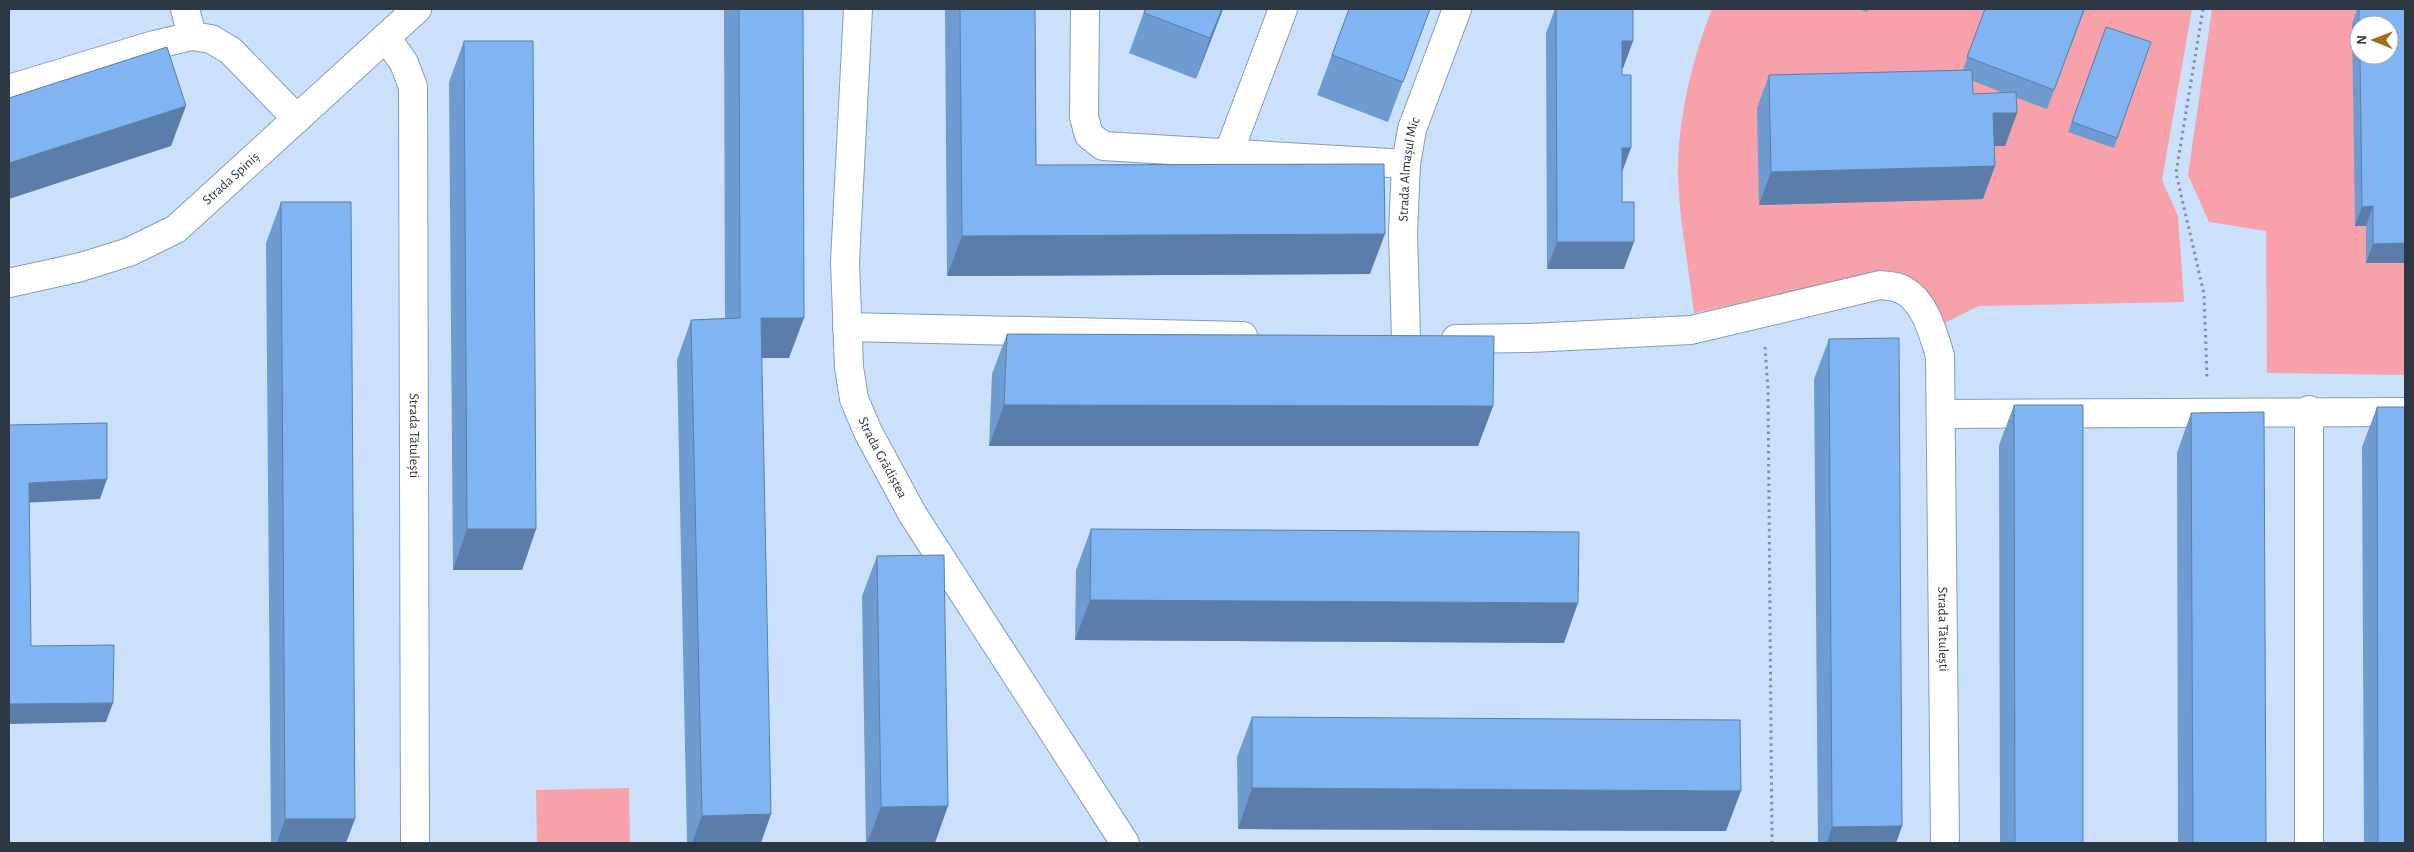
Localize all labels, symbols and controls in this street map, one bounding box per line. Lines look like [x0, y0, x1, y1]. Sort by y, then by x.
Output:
north arrow [2349, 15, 2399, 65]
text: N [2355, 35, 2369, 45]
street label: Strada Almașul Mic [1397, 115, 1423, 222]
street label: Strada Spiniș [200, 150, 263, 208]
street label: Strada Tătulești [406, 393, 421, 478]
street label: Strada Grădiștea [855, 415, 910, 501]
street label: Strada Tătulești [1935, 587, 1950, 672]

